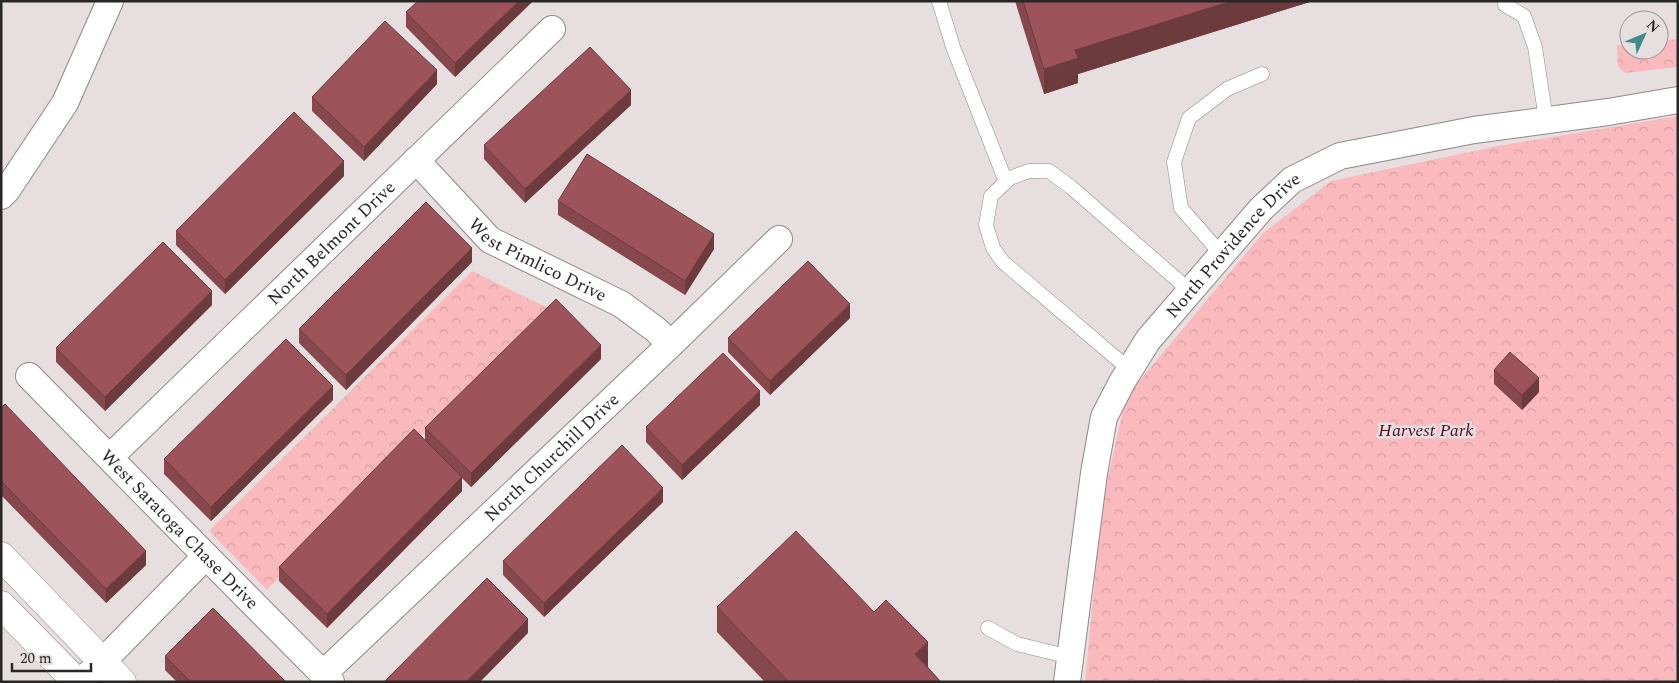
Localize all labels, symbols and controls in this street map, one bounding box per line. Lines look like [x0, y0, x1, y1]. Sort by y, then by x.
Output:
north arrow [1619, 10, 1669, 60]
text: N [1641, 15, 1665, 38]
street label: North Providence Drive [1159, 165, 1305, 324]
street label: North Belmont Drive [261, 174, 401, 311]
street label: West Pimlico Drive [462, 211, 611, 309]
street label: North Churchill Drive [478, 386, 625, 528]
park label: Harvest Park [1378, 417, 1474, 444]
street label: West Saratoga Chase Drive [94, 443, 265, 616]
scale bar [12, 640, 91, 672]
text: 20 m [20, 647, 52, 670]

